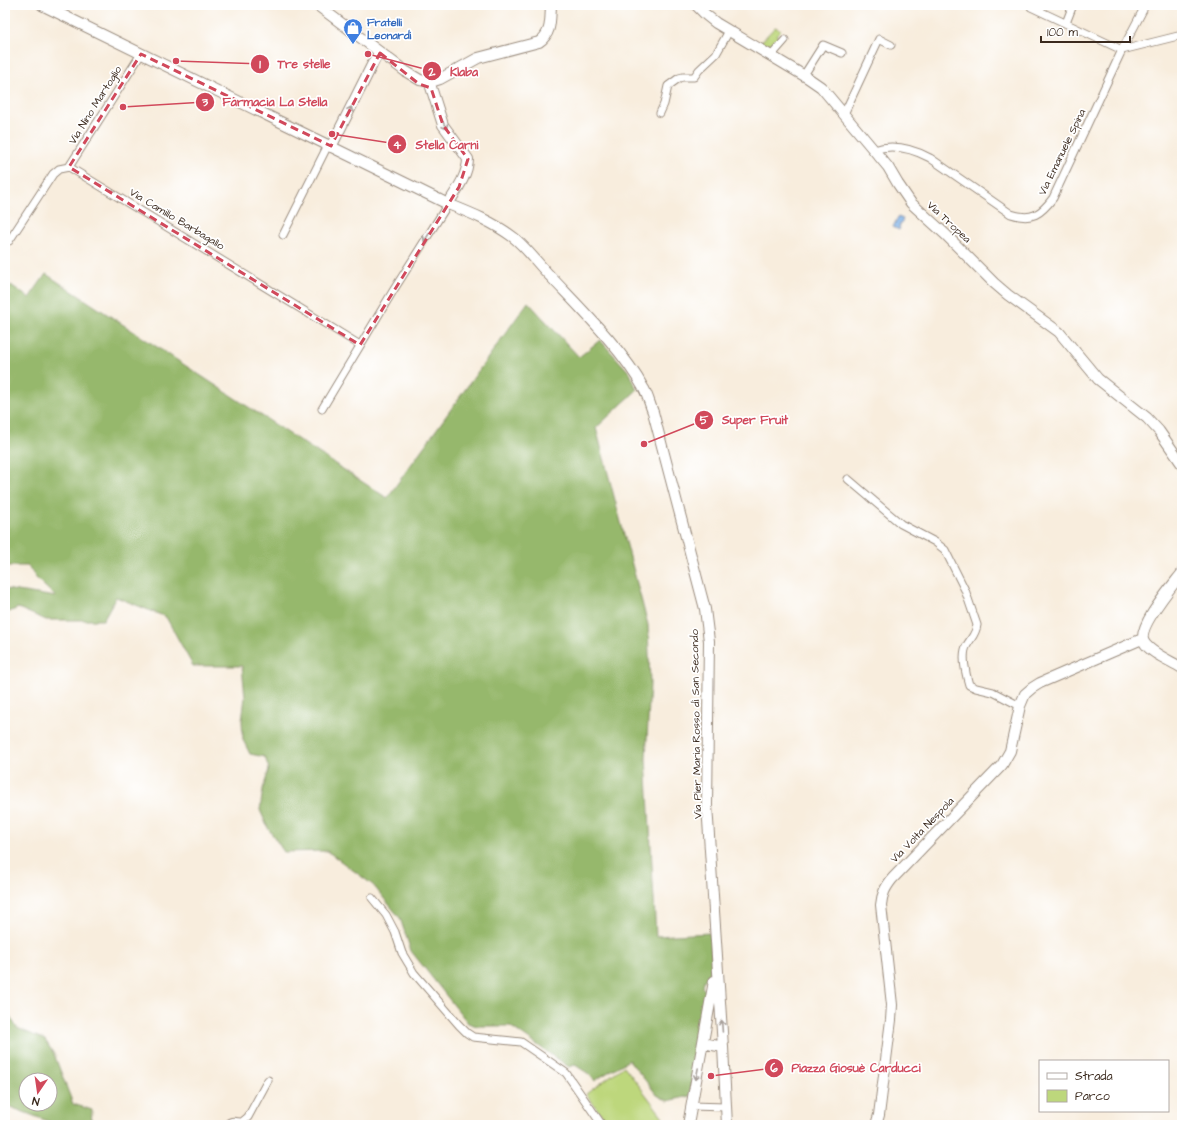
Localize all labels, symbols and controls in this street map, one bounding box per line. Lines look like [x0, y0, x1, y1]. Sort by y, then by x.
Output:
place label: Fratelli Leonardi [367, 15, 412, 43]
shop icon: Fratelli Leonardi [342, 17, 364, 45]
scale bar [1041, 18, 1130, 44]
text: 100 m [1047, 24, 1078, 41]
callout: Tre stelle [250, 52, 339, 76]
text: 1 [259, 56, 261, 73]
text: Tre stelle [276, 56, 331, 73]
callout: Klaba [422, 59, 486, 83]
street label: Via Nino Martoglio [65, 62, 126, 148]
text: 2 [428, 64, 436, 81]
text: Klaba [450, 64, 479, 81]
callout: Farmacia La Stella [195, 90, 336, 114]
text: 3 [201, 94, 209, 111]
text: Farmacia La Stella [223, 94, 328, 111]
one-way arrow [346, 106, 353, 118]
street label: Via Emanuele Spina [1035, 106, 1090, 198]
one-way arrow [441, 118, 448, 130]
callout: Stella Carni [387, 132, 486, 156]
text: 4 [393, 137, 402, 154]
text: Stella Carni [415, 137, 479, 154]
street label: Via Camillo Barbagallo [126, 185, 228, 255]
street label: Via Tropea [924, 198, 975, 247]
one-way arrow [423, 231, 431, 242]
callout: Super Fruit [694, 408, 796, 432]
text: 5 [700, 412, 709, 429]
text: Super Fruit [721, 412, 788, 430]
street label: Via Pier Maria Rosso di San Secondo [687, 628, 705, 819]
street label: Via Volta Nespola [887, 794, 957, 866]
one-way arrow [718, 1020, 725, 1033]
callout: Piazza Giosuè Carducci [764, 1056, 929, 1080]
text: 6 [770, 1060, 778, 1077]
text: Piazza Giosuè Carducci [791, 1060, 921, 1077]
legend [1039, 1060, 1169, 1112]
one-way arrow [693, 1067, 701, 1080]
text: Strada [1075, 1068, 1113, 1085]
north arrow [18, 1072, 58, 1112]
text: Parco [1075, 1088, 1110, 1105]
text: N [31, 1093, 41, 1109]

